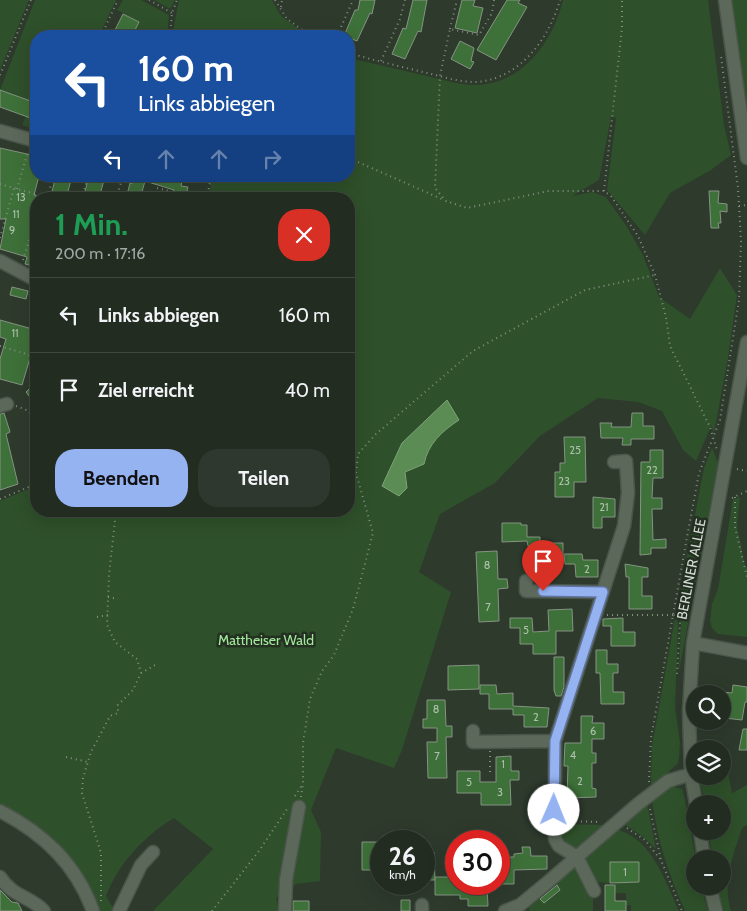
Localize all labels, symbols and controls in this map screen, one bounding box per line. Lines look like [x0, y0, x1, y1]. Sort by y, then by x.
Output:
text: 160 m [138, 47, 234, 90]
icon: left [55, 50, 120, 115]
text: Links abbiegen [138, 90, 275, 117]
icon: left [99, 145, 127, 173]
icon: ahead [152, 145, 180, 173]
icon: ahead [205, 145, 233, 173]
icon: right [258, 145, 286, 173]
house number: 13 [16, 190, 26, 204]
text: 1 Min. [55, 206, 128, 243]
house number: 11 [12, 207, 20, 221]
button: close [278, 209, 330, 261]
house number: 9 [9, 223, 15, 237]
text: 200 m · 17:16 [55, 244, 145, 263]
icon: left [55, 301, 83, 329]
text: Links abbiegen [98, 304, 219, 327]
text: 160 m [279, 304, 330, 327]
house number: 11 [11, 326, 19, 340]
icon: arrive [55, 376, 83, 404]
text: Ziel erreicht [98, 379, 194, 402]
text: 40 m [285, 379, 330, 402]
house number: 25 [569, 443, 581, 457]
button: Beenden [55, 449, 188, 507]
button: Teilen [198, 449, 330, 507]
house number: 22 [646, 463, 658, 477]
house number: 23 [558, 474, 570, 488]
house number: 21 [599, 500, 609, 514]
street label: BERLINER ALLEE [672, 517, 710, 621]
pin [522, 540, 564, 591]
icon: arrive [529, 547, 557, 575]
house number: 8 [484, 558, 490, 572]
house number: 2 [584, 562, 590, 576]
house number: 7 [485, 600, 491, 614]
house number: 5 [523, 623, 529, 637]
park label: Mattheiser Wald [218, 631, 314, 649]
map controls [686, 685, 731, 895]
button: search [686, 685, 731, 730]
house number: 8 [433, 702, 439, 716]
house number: 2 [533, 710, 539, 724]
house number: 6 [590, 724, 596, 738]
button: layers [686, 740, 731, 785]
house number: 4 [570, 748, 577, 762]
house number: 7 [434, 749, 440, 763]
house number: 1 [501, 757, 505, 771]
house number: 2 [577, 774, 583, 788]
house number: 5 [466, 775, 472, 789]
position arrow [527, 783, 579, 835]
house number: 3 [497, 785, 503, 799]
button: + [686, 795, 731, 840]
speed limit sign: 30 [445, 830, 510, 895]
text: 26 [389, 841, 416, 871]
button: − [686, 850, 731, 895]
house number: 1 [623, 865, 627, 879]
text: km/h [389, 867, 416, 882]

